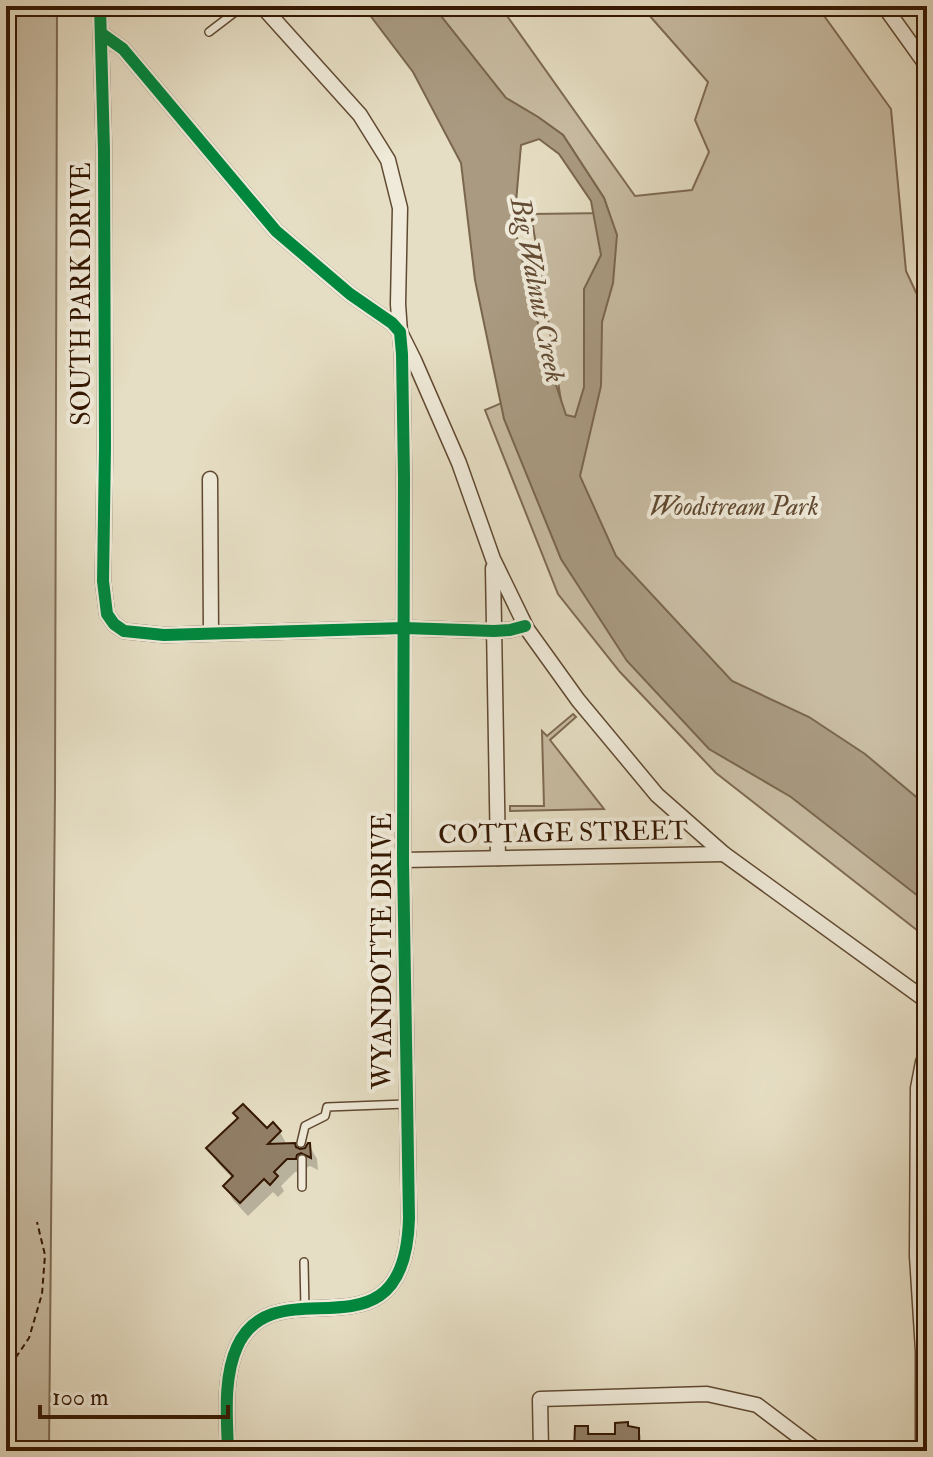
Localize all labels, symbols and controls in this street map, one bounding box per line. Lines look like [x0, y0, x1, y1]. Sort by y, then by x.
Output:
street label: SOUTH PARK DRIVE [66, 162, 98, 426]
water label: Big Walnut Creek [502, 192, 572, 386]
park label: Woodstream Park [649, 491, 819, 523]
street label: WYANDOTTE DRIVE [367, 813, 399, 1090]
street label: COTTAGE STREET [438, 815, 688, 851]
scale bar [40, 1369, 228, 1419]
text: 100 m [52, 1382, 109, 1413]

